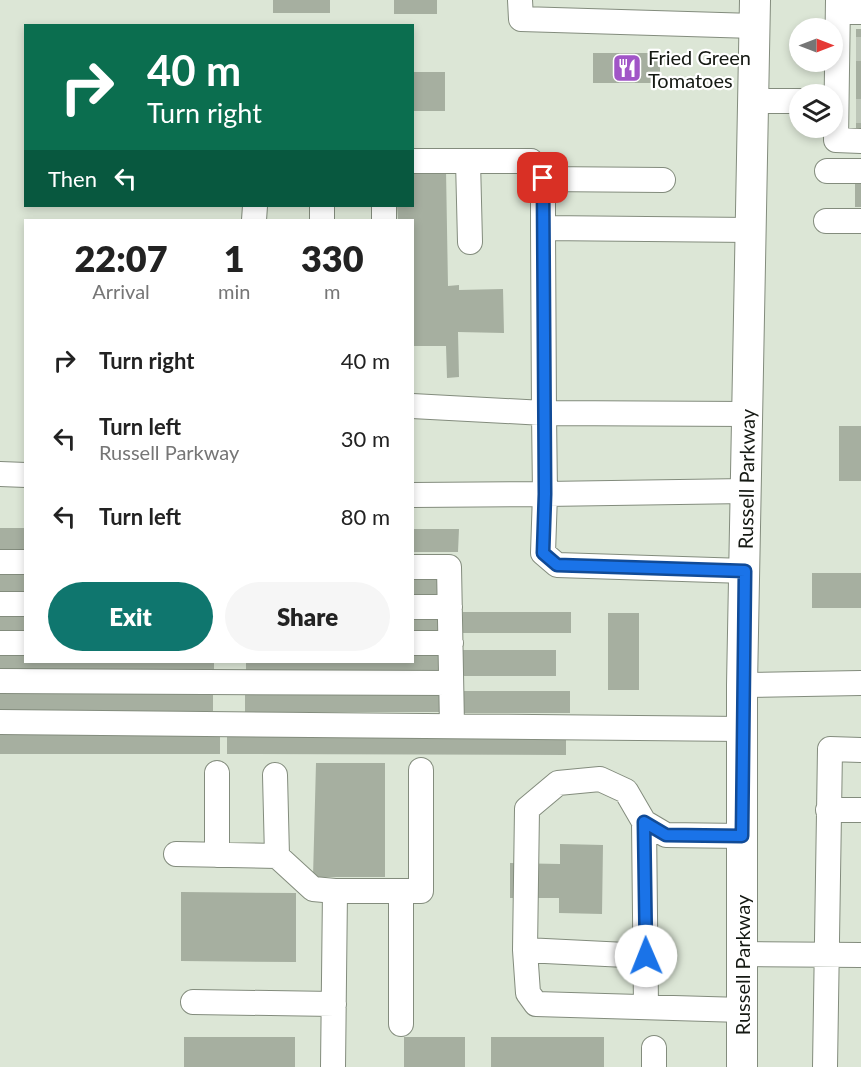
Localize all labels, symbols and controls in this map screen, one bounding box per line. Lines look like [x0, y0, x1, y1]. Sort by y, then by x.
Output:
north arrow [789, 18, 843, 72]
map controls [789, 18, 843, 138]
text: 40 m [147, 45, 241, 95]
place label: Fried Green Tomatoes [648, 45, 751, 92]
icon: right [48, 48, 126, 126]
restaurant icon: Fried Green Tomatoes [611, 52, 643, 84]
button: layers [789, 84, 843, 138]
text: Turn right [147, 96, 262, 129]
pin [517, 152, 568, 203]
icon: arrive [526, 161, 559, 194]
icon: left [109, 162, 142, 195]
text: Then [48, 165, 97, 192]
text: 22:07 [74, 236, 168, 280]
text: 1 [224, 236, 245, 280]
text: 330 [301, 236, 364, 280]
text: Arrival [92, 279, 150, 303]
text: min [218, 279, 250, 303]
text: m [324, 279, 340, 303]
icon: right [48, 344, 81, 377]
text: Turn right [99, 347, 194, 374]
text: 40 m [341, 347, 390, 374]
street label: Russell Parkway [733, 408, 759, 549]
text: Turn left [99, 413, 181, 440]
icon: left [48, 422, 81, 455]
text: 30 m [341, 425, 390, 452]
text: Russell Parkway [99, 440, 239, 464]
icon: left [48, 500, 81, 533]
text: Turn left [99, 503, 181, 530]
text: 80 m [341, 503, 390, 530]
button: Exit [48, 582, 213, 651]
button: Share [225, 582, 390, 651]
street label: Russell Parkway [730, 894, 754, 1035]
position arrow [614, 924, 678, 988]

